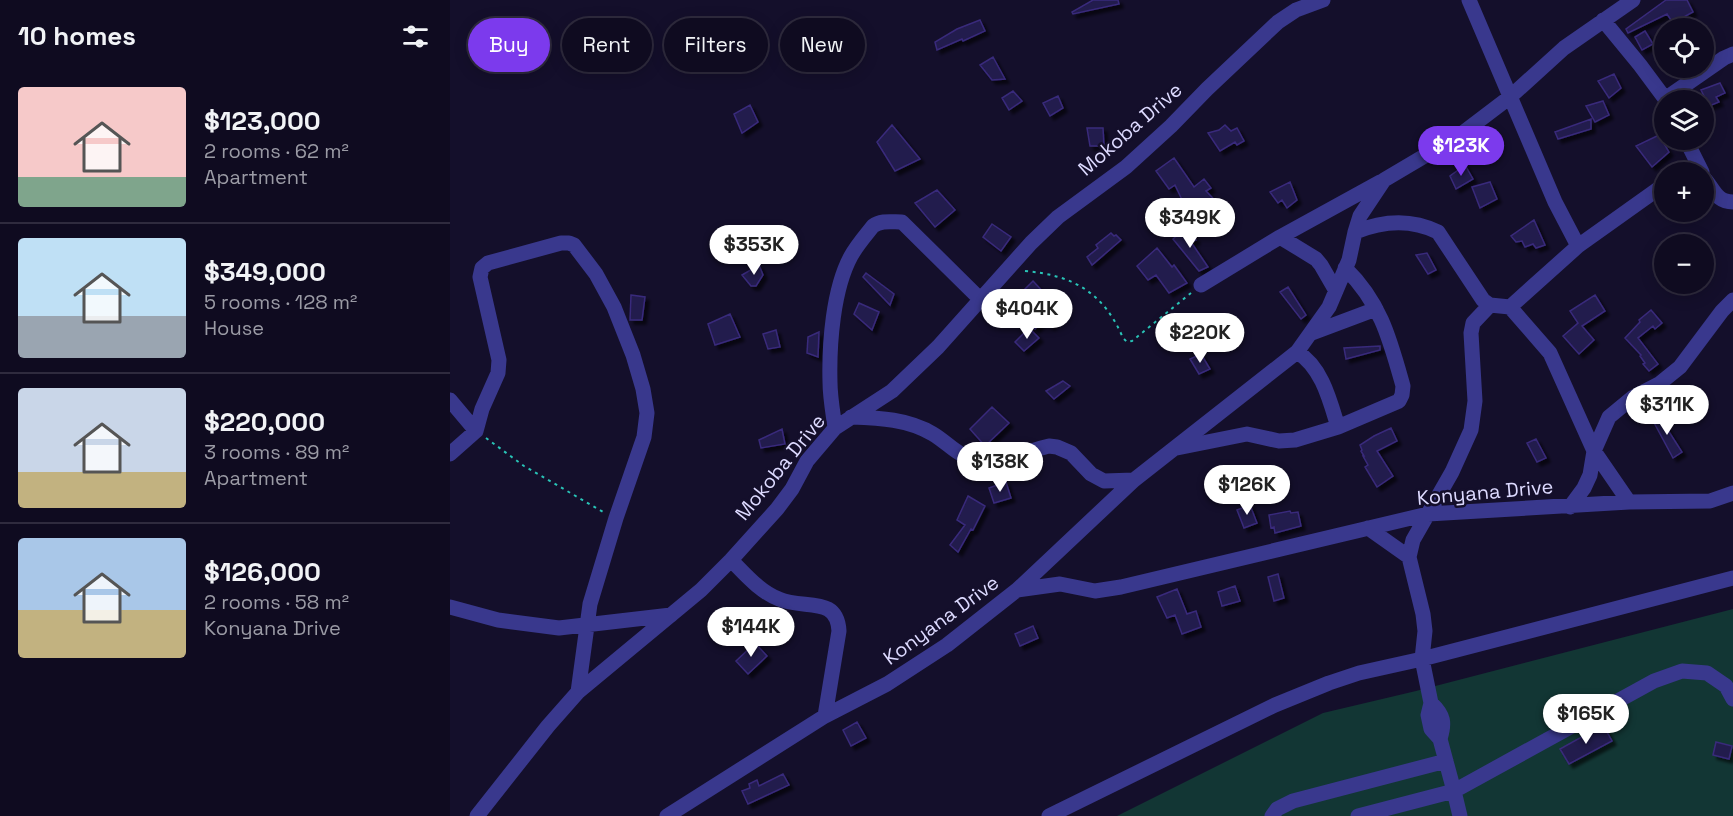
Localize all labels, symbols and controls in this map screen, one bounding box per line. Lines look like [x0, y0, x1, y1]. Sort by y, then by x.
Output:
chip: Buy [468, 18, 550, 72]
chip: Rent [562, 18, 652, 72]
chip: Filters [664, 18, 768, 72]
chip: New [780, 18, 865, 72]
map controls [1654, 18, 1714, 294]
button: locate [1654, 18, 1714, 78]
text: 10 homes [18, 19, 136, 53]
icon: filters [399, 20, 432, 53]
street label: Mokoba Drive [1073, 77, 1187, 181]
button: layers [1654, 90, 1714, 150]
text: $123,000 [204, 104, 321, 138]
icon: home [66, 111, 138, 183]
pin: $123K [1419, 126, 1503, 177]
text: $123K [1432, 132, 1490, 158]
text: 2 rooms · 62 m² [204, 138, 349, 164]
button: + [1654, 162, 1714, 222]
text: Apartment [204, 164, 308, 190]
pin: $349K [1148, 198, 1232, 249]
text: $349K [1159, 204, 1221, 230]
pin: $353K [712, 225, 796, 276]
text: $353K [724, 231, 784, 257]
button: − [1654, 234, 1714, 294]
text: $349,000 [204, 255, 326, 289]
icon: home [66, 262, 138, 334]
text: 5 rooms · 128 m² [204, 289, 357, 315]
pin: $404K [985, 289, 1069, 340]
text: $404K [995, 295, 1059, 321]
pin: $220K [1158, 313, 1242, 364]
text: House [204, 315, 264, 341]
text: $220K [1169, 319, 1231, 345]
pin: $311K [1625, 385, 1709, 436]
text: $311K [1640, 391, 1694, 417]
text: $220,000 [204, 405, 325, 439]
street label: Mokoba Drive [729, 408, 831, 526]
icon: home [66, 412, 138, 484]
text: 3 rooms · 89 m² [204, 439, 349, 465]
pin: $138K [958, 442, 1042, 493]
text: $138K [971, 448, 1029, 474]
text: Apartment [204, 465, 308, 491]
pin: $126K [1205, 465, 1289, 516]
text: $126K [1218, 471, 1276, 497]
street label: Konyana Drive [1416, 473, 1554, 511]
text: $126,000 [204, 555, 321, 589]
icon: home [66, 562, 138, 634]
street label: Konyana Drive [878, 569, 1004, 671]
text: 2 rooms · 58 m² [204, 589, 349, 615]
pin: $144K [709, 607, 793, 658]
text: $144K [721, 613, 781, 639]
text: Konyana Drive [204, 615, 341, 641]
pin: $165K [1544, 694, 1628, 745]
text: $165K [1557, 700, 1615, 726]

